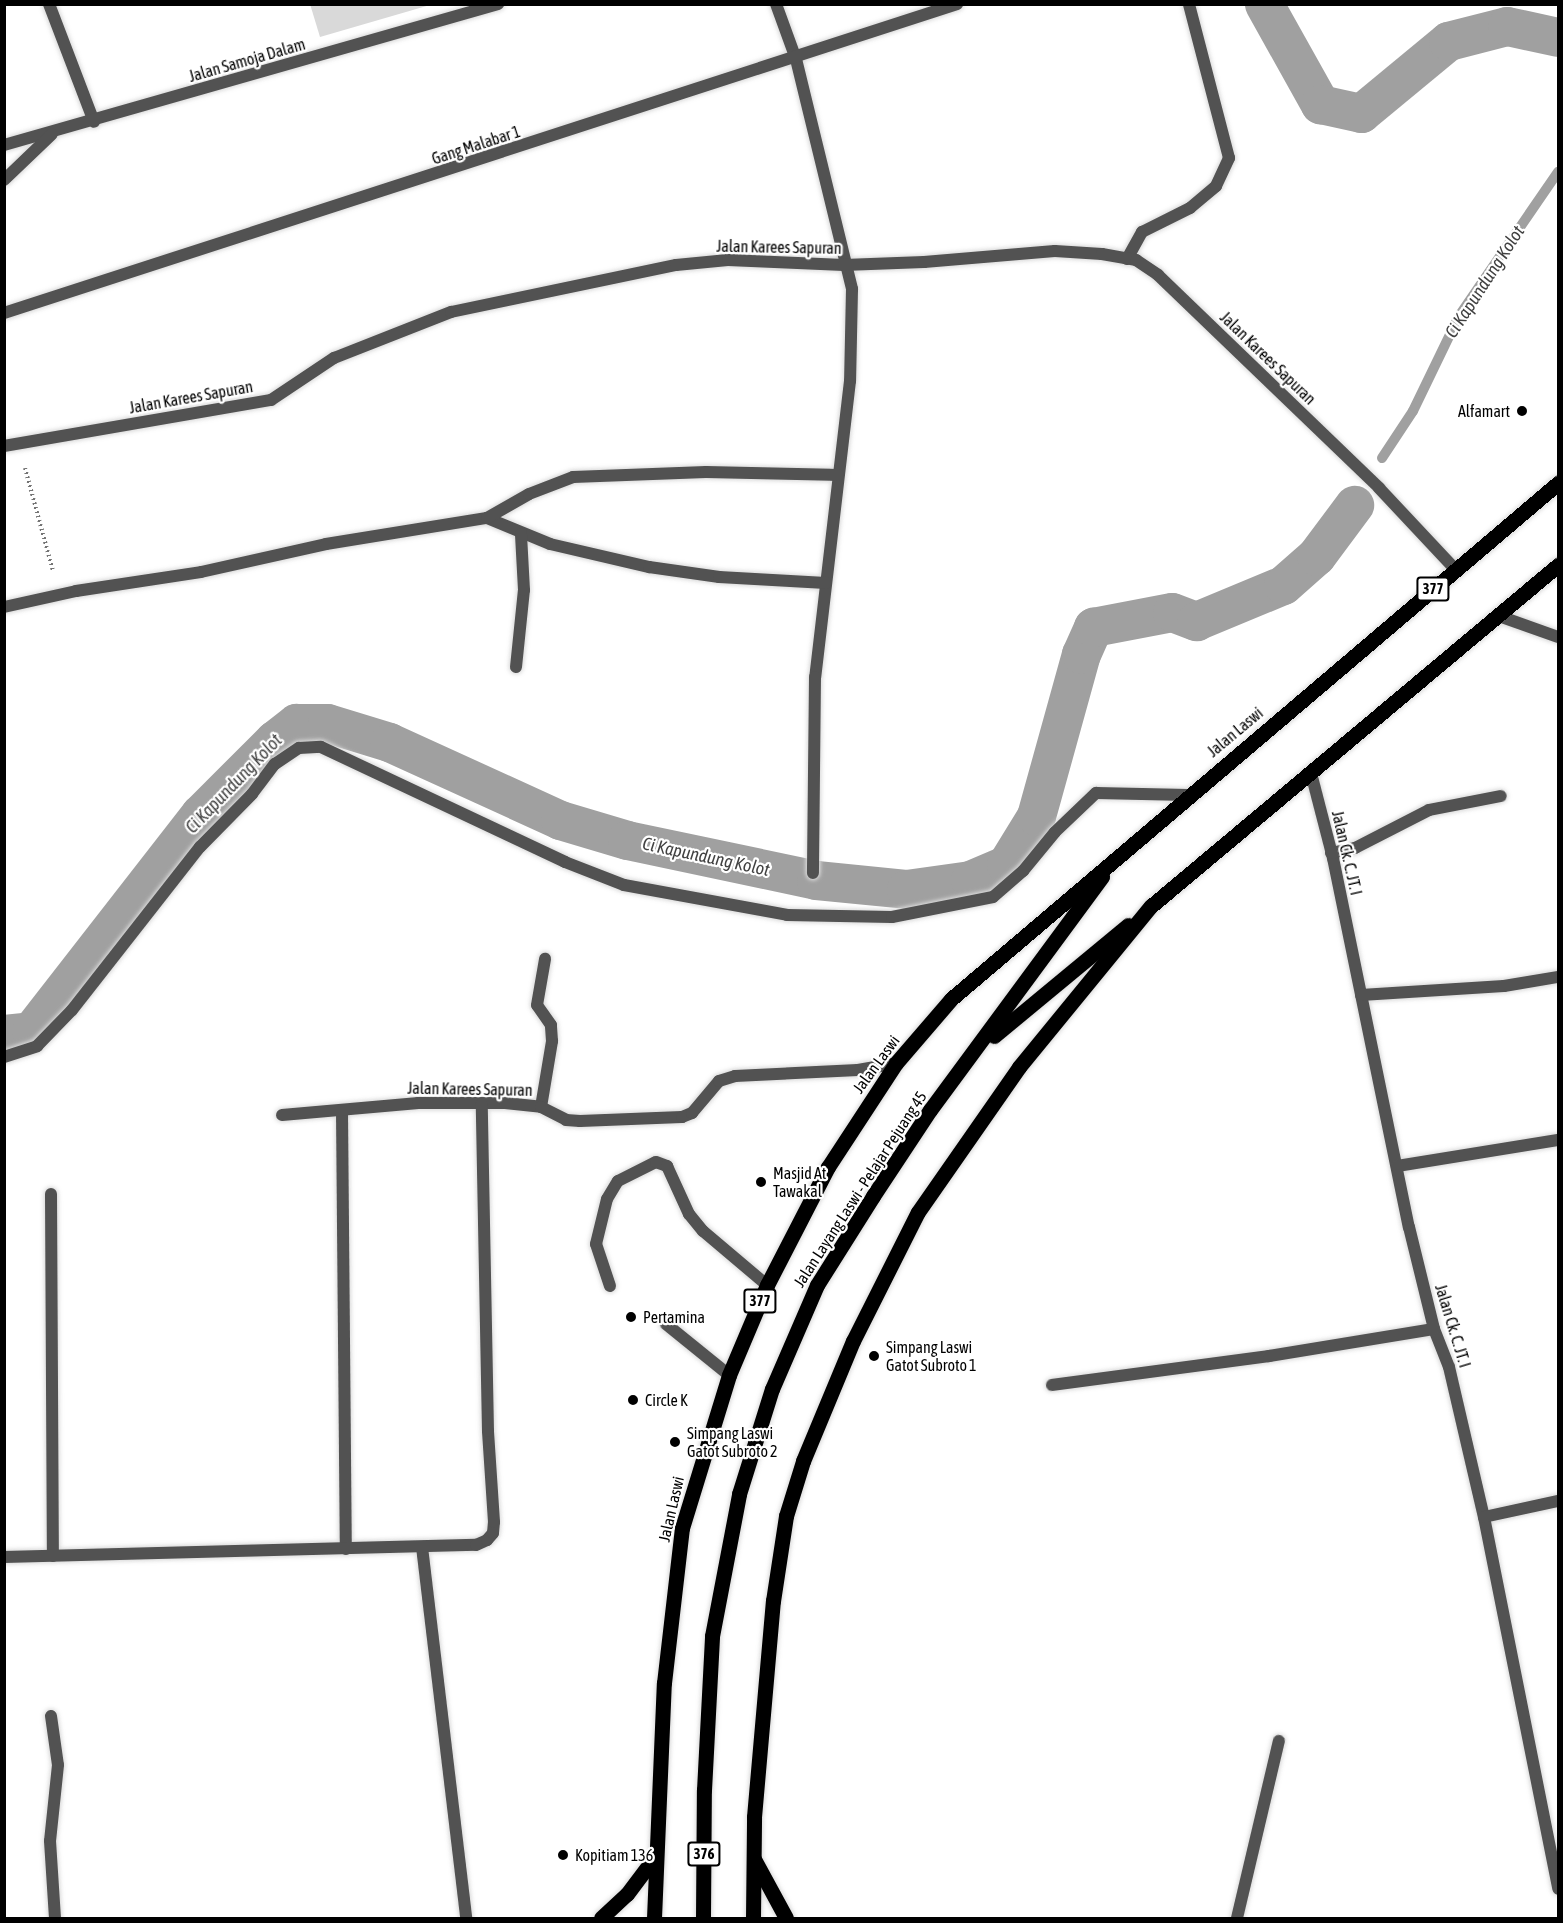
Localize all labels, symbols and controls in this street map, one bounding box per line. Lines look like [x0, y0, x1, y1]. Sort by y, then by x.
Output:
street label: Jalan Samoja Dalam [187, 34, 307, 86]
street label: Gang Malabar 1 [429, 122, 523, 168]
water label: Ci Kapundung Kolot [1441, 222, 1529, 342]
street label: Jalan Karees Sapuran [716, 236, 842, 258]
street label: Jalan Karees Sapuran [1216, 308, 1320, 408]
street label: Jalan Karees Sapuran [128, 377, 254, 417]
place label: Alfamart [1458, 401, 1510, 421]
marker: Alfamart [1515, 404, 1529, 418]
road number: 377 [1415, 577, 1451, 601]
street label: Jalan Laswi [1203, 703, 1267, 761]
water label: Ci Kapundung Kolot [181, 730, 287, 838]
street label: Jalan Ck. C. JT. I [1328, 809, 1366, 897]
water label: Ci Kapundung Kolot [640, 833, 772, 881]
street label: Jalan Laswi [849, 1031, 903, 1097]
street label: Jalan Karees Sapuran [407, 1078, 533, 1100]
street label: Jalan Layang Laswi - Pelajar Pejuang 45 [789, 1087, 931, 1291]
place label: Masjid At Tawakal [773, 1163, 826, 1201]
marker: Masjid At Tawakal [754, 1175, 768, 1189]
street label: Jalan Ck. C. JT. I [1431, 1282, 1475, 1370]
road number: 377 [742, 1289, 778, 1313]
place label: Pertamina [643, 1307, 705, 1327]
marker: Pertamina [624, 1310, 638, 1324]
place label: Simpang Laswi Gatot Subroto 1 [886, 1337, 977, 1375]
marker: Simpang Laswi Gatot Subroto 1 [867, 1349, 881, 1363]
place label: Circle K [645, 1390, 688, 1410]
marker: Circle K [626, 1393, 640, 1407]
place label: Simpang Laswi Gatot Subroto 2 [687, 1423, 778, 1461]
marker: Simpang Laswi Gatot Subroto 2 [668, 1435, 682, 1449]
street label: Jalan Laswi [654, 1474, 688, 1544]
road number: 376 [686, 1842, 722, 1866]
place label: Kopitiam 136 [575, 1845, 653, 1865]
marker: Kopitiam 136 [556, 1848, 570, 1862]

